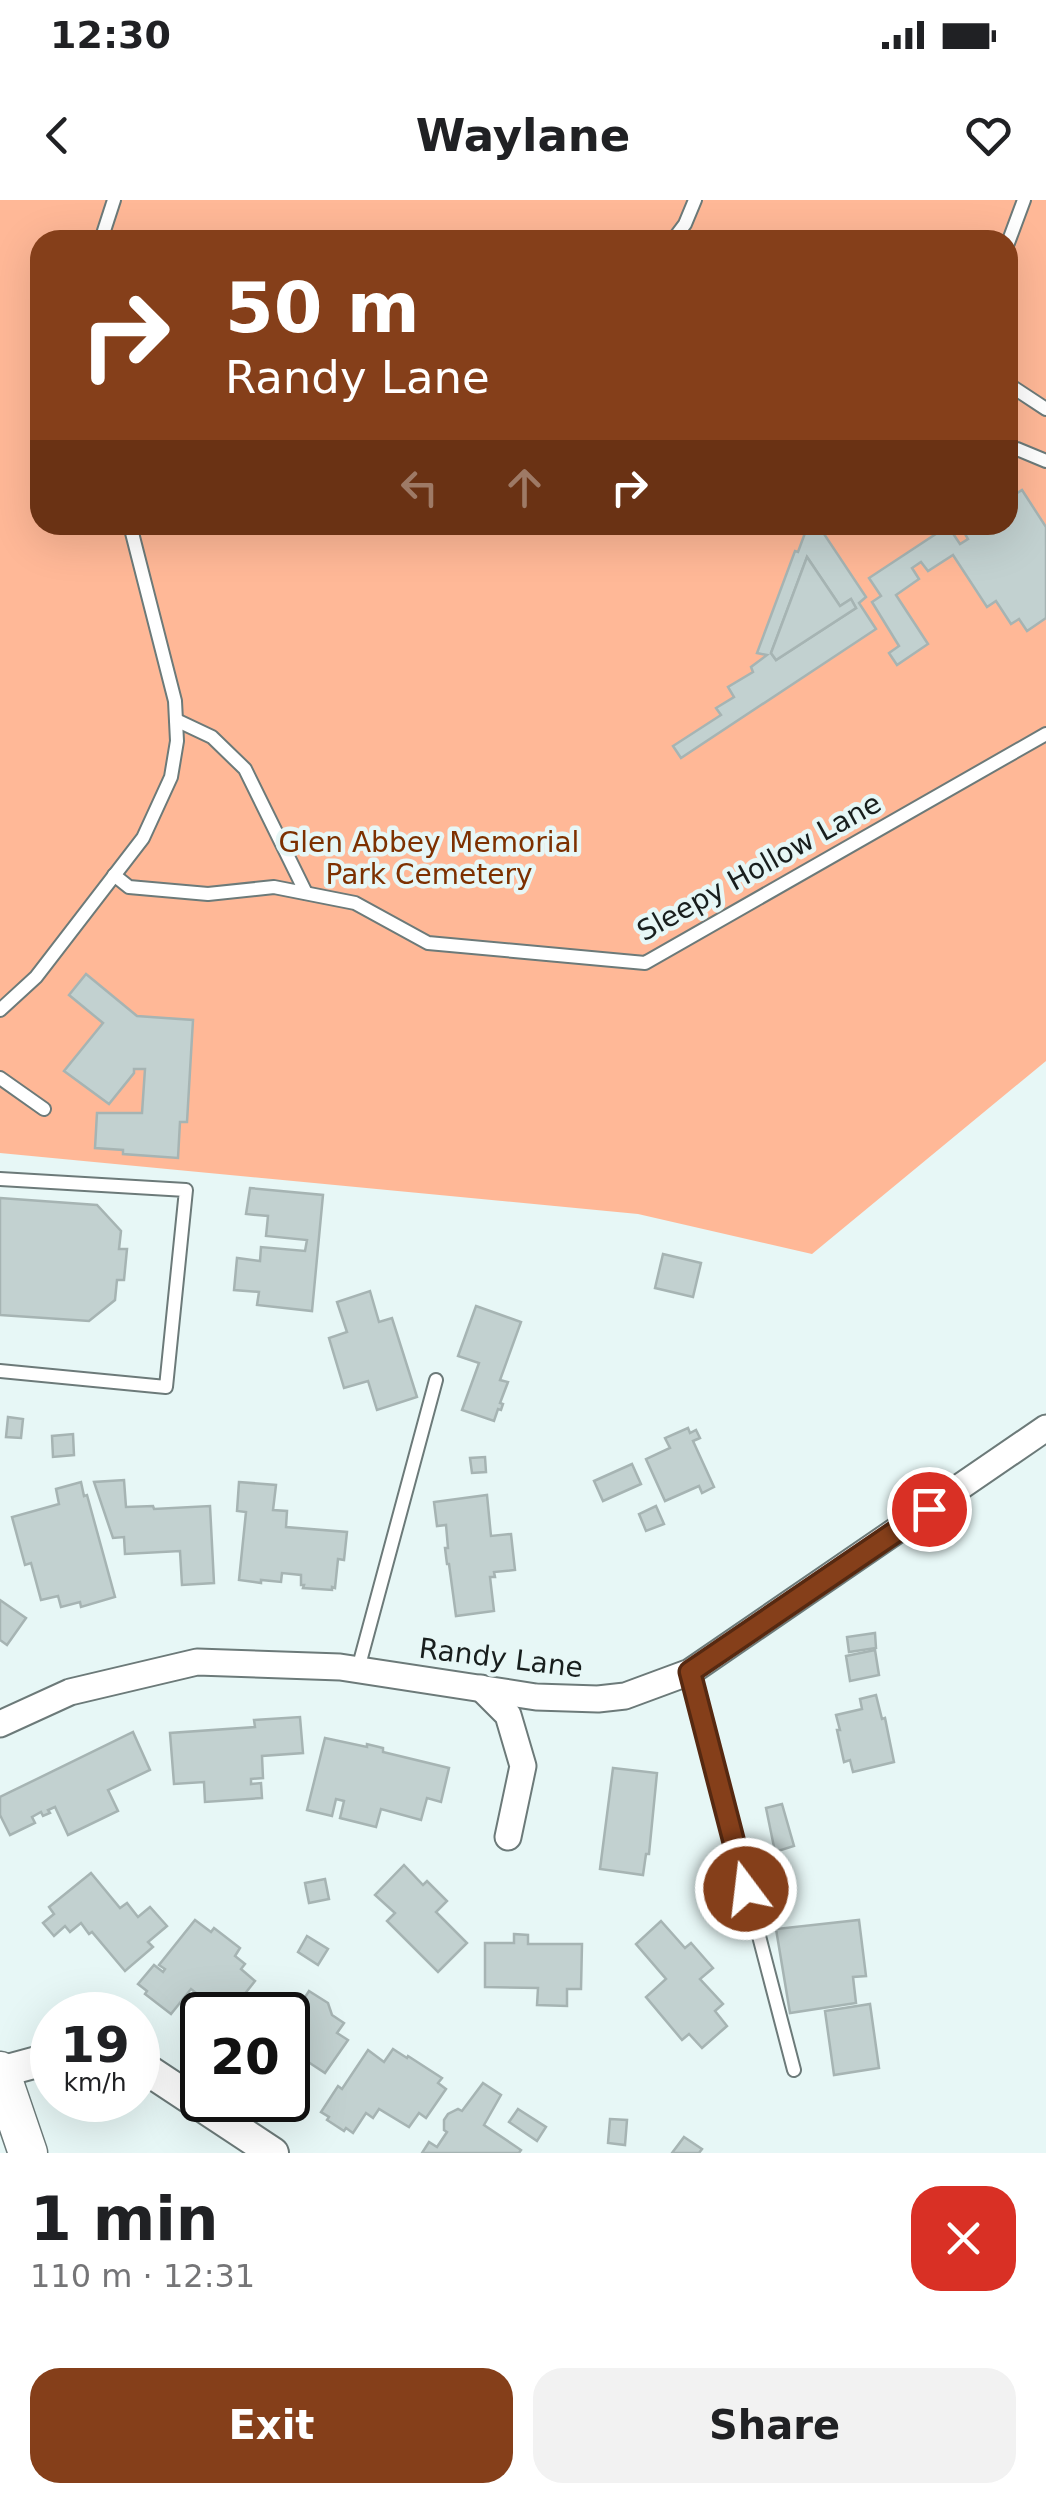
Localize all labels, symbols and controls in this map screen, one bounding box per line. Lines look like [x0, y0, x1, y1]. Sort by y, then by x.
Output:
text: 12:30 [50, 13, 171, 57]
icon: back [30, 108, 85, 163]
icon: heart [961, 108, 1016, 163]
text: Waylane [416, 109, 630, 162]
text: 50 m [225, 267, 420, 349]
icon: right [60, 270, 190, 400]
text: Randy Lane [225, 351, 490, 404]
icon: left [392, 460, 447, 515]
icon: ahead [497, 460, 552, 515]
icon: right [602, 460, 657, 515]
street label: Sleepy Hollow Lane [631, 786, 887, 948]
park label: Glen Abbey Memorial Park Cemetery [279, 826, 579, 891]
pin [887, 1467, 972, 1552]
icon: arrive [902, 1482, 957, 1537]
street label: Randy Lane [417, 1632, 585, 1684]
position arrow [694, 1837, 798, 1941]
speed limit sign: 20 [180, 1992, 310, 2122]
text: 19 [60, 2016, 130, 2074]
text: km/h [63, 2068, 127, 2097]
text: 1 min [30, 2184, 218, 2254]
button: close [911, 2186, 1016, 2291]
text: 110 m · 12:31 [30, 2257, 255, 2295]
button: Exit [30, 2368, 513, 2483]
button: Share [533, 2368, 1016, 2483]

